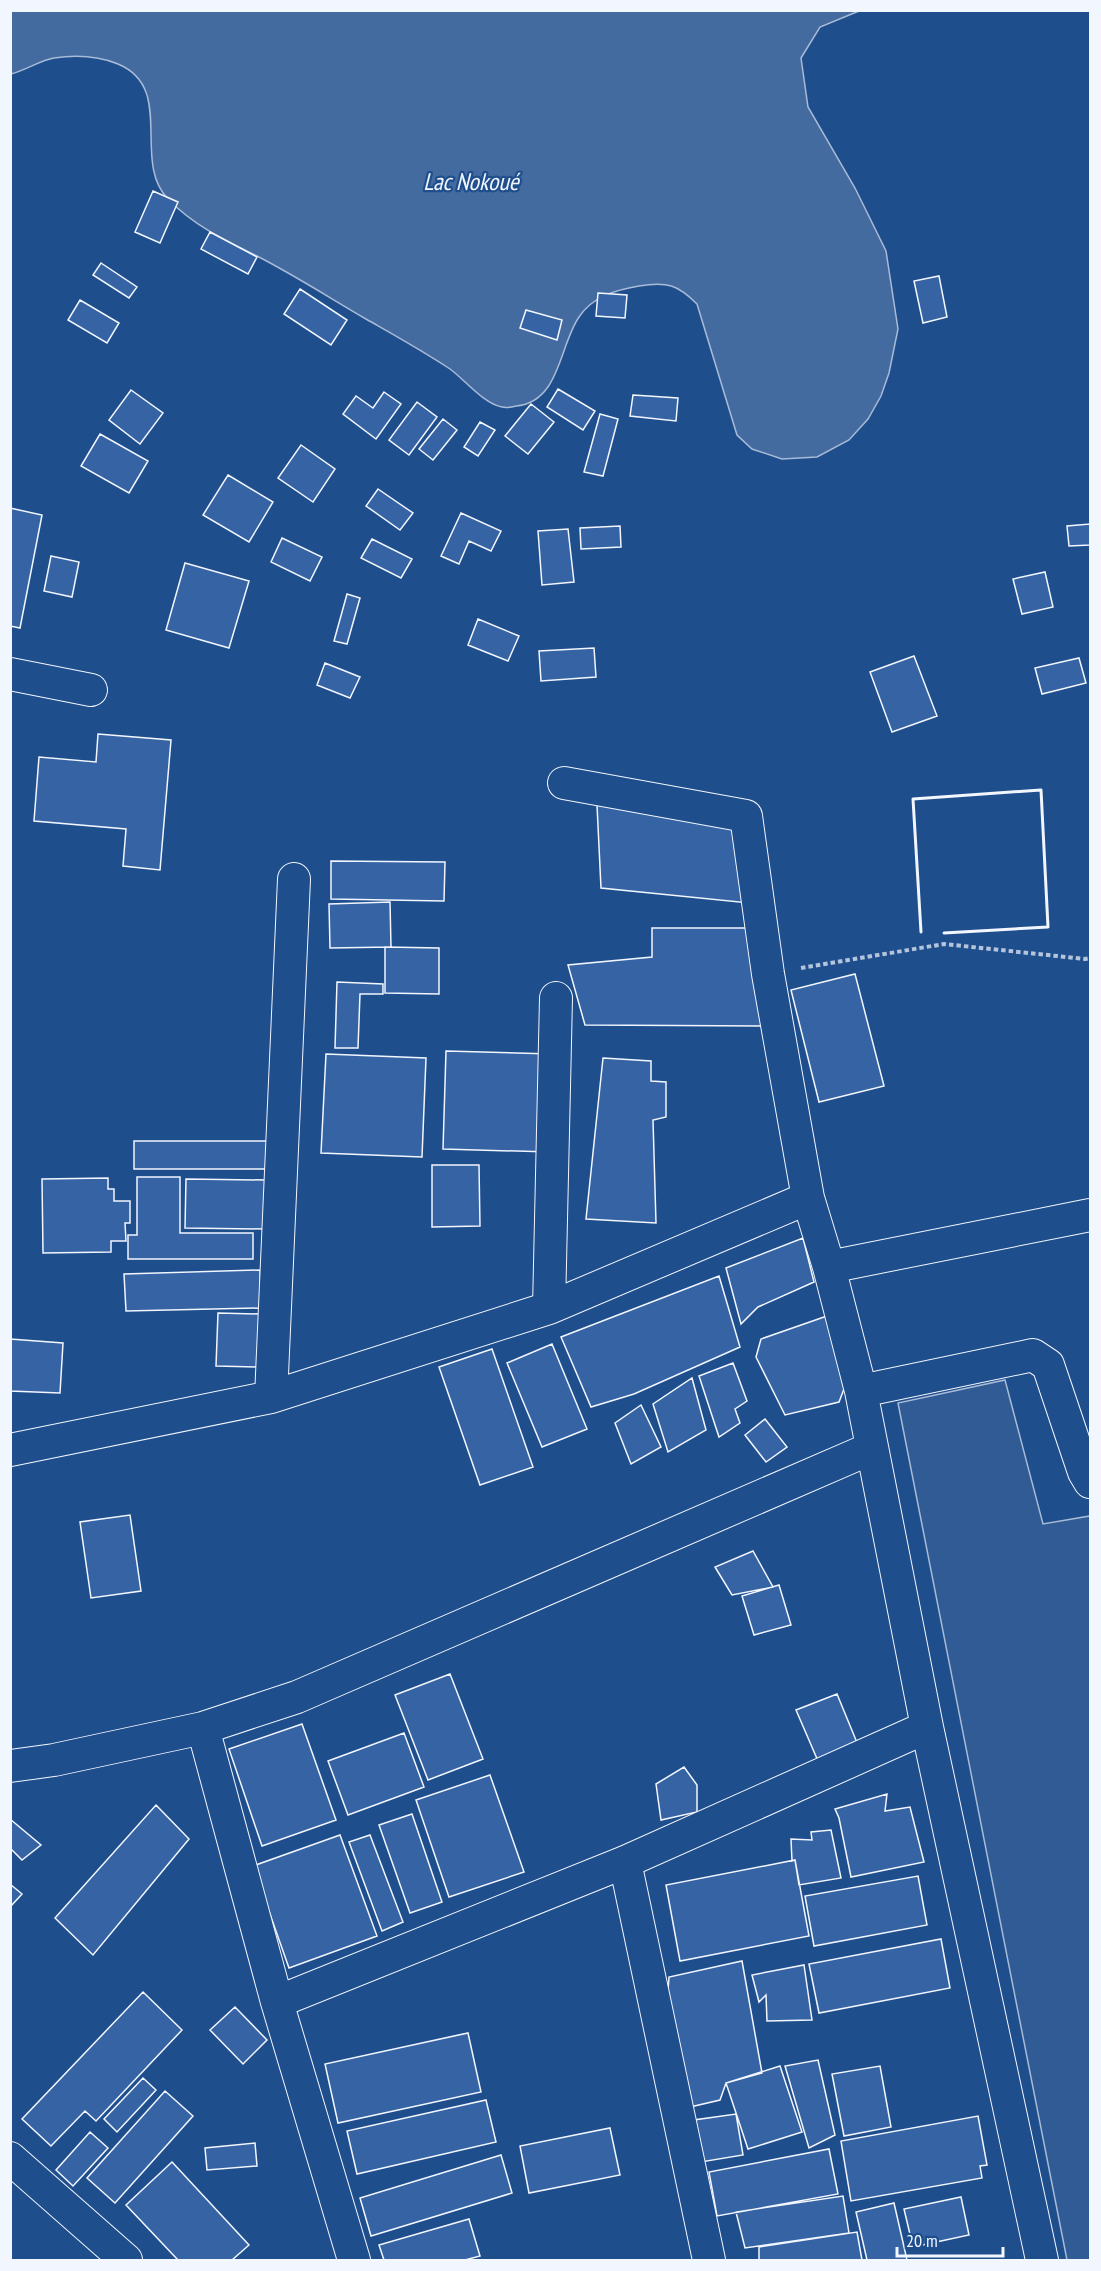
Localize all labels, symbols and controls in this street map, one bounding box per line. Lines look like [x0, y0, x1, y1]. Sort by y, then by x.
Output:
water label: Lac Nokoué [423, 166, 521, 197]
scale bar [897, 2220, 1004, 2258]
text: 20 m [906, 2229, 938, 2252]

